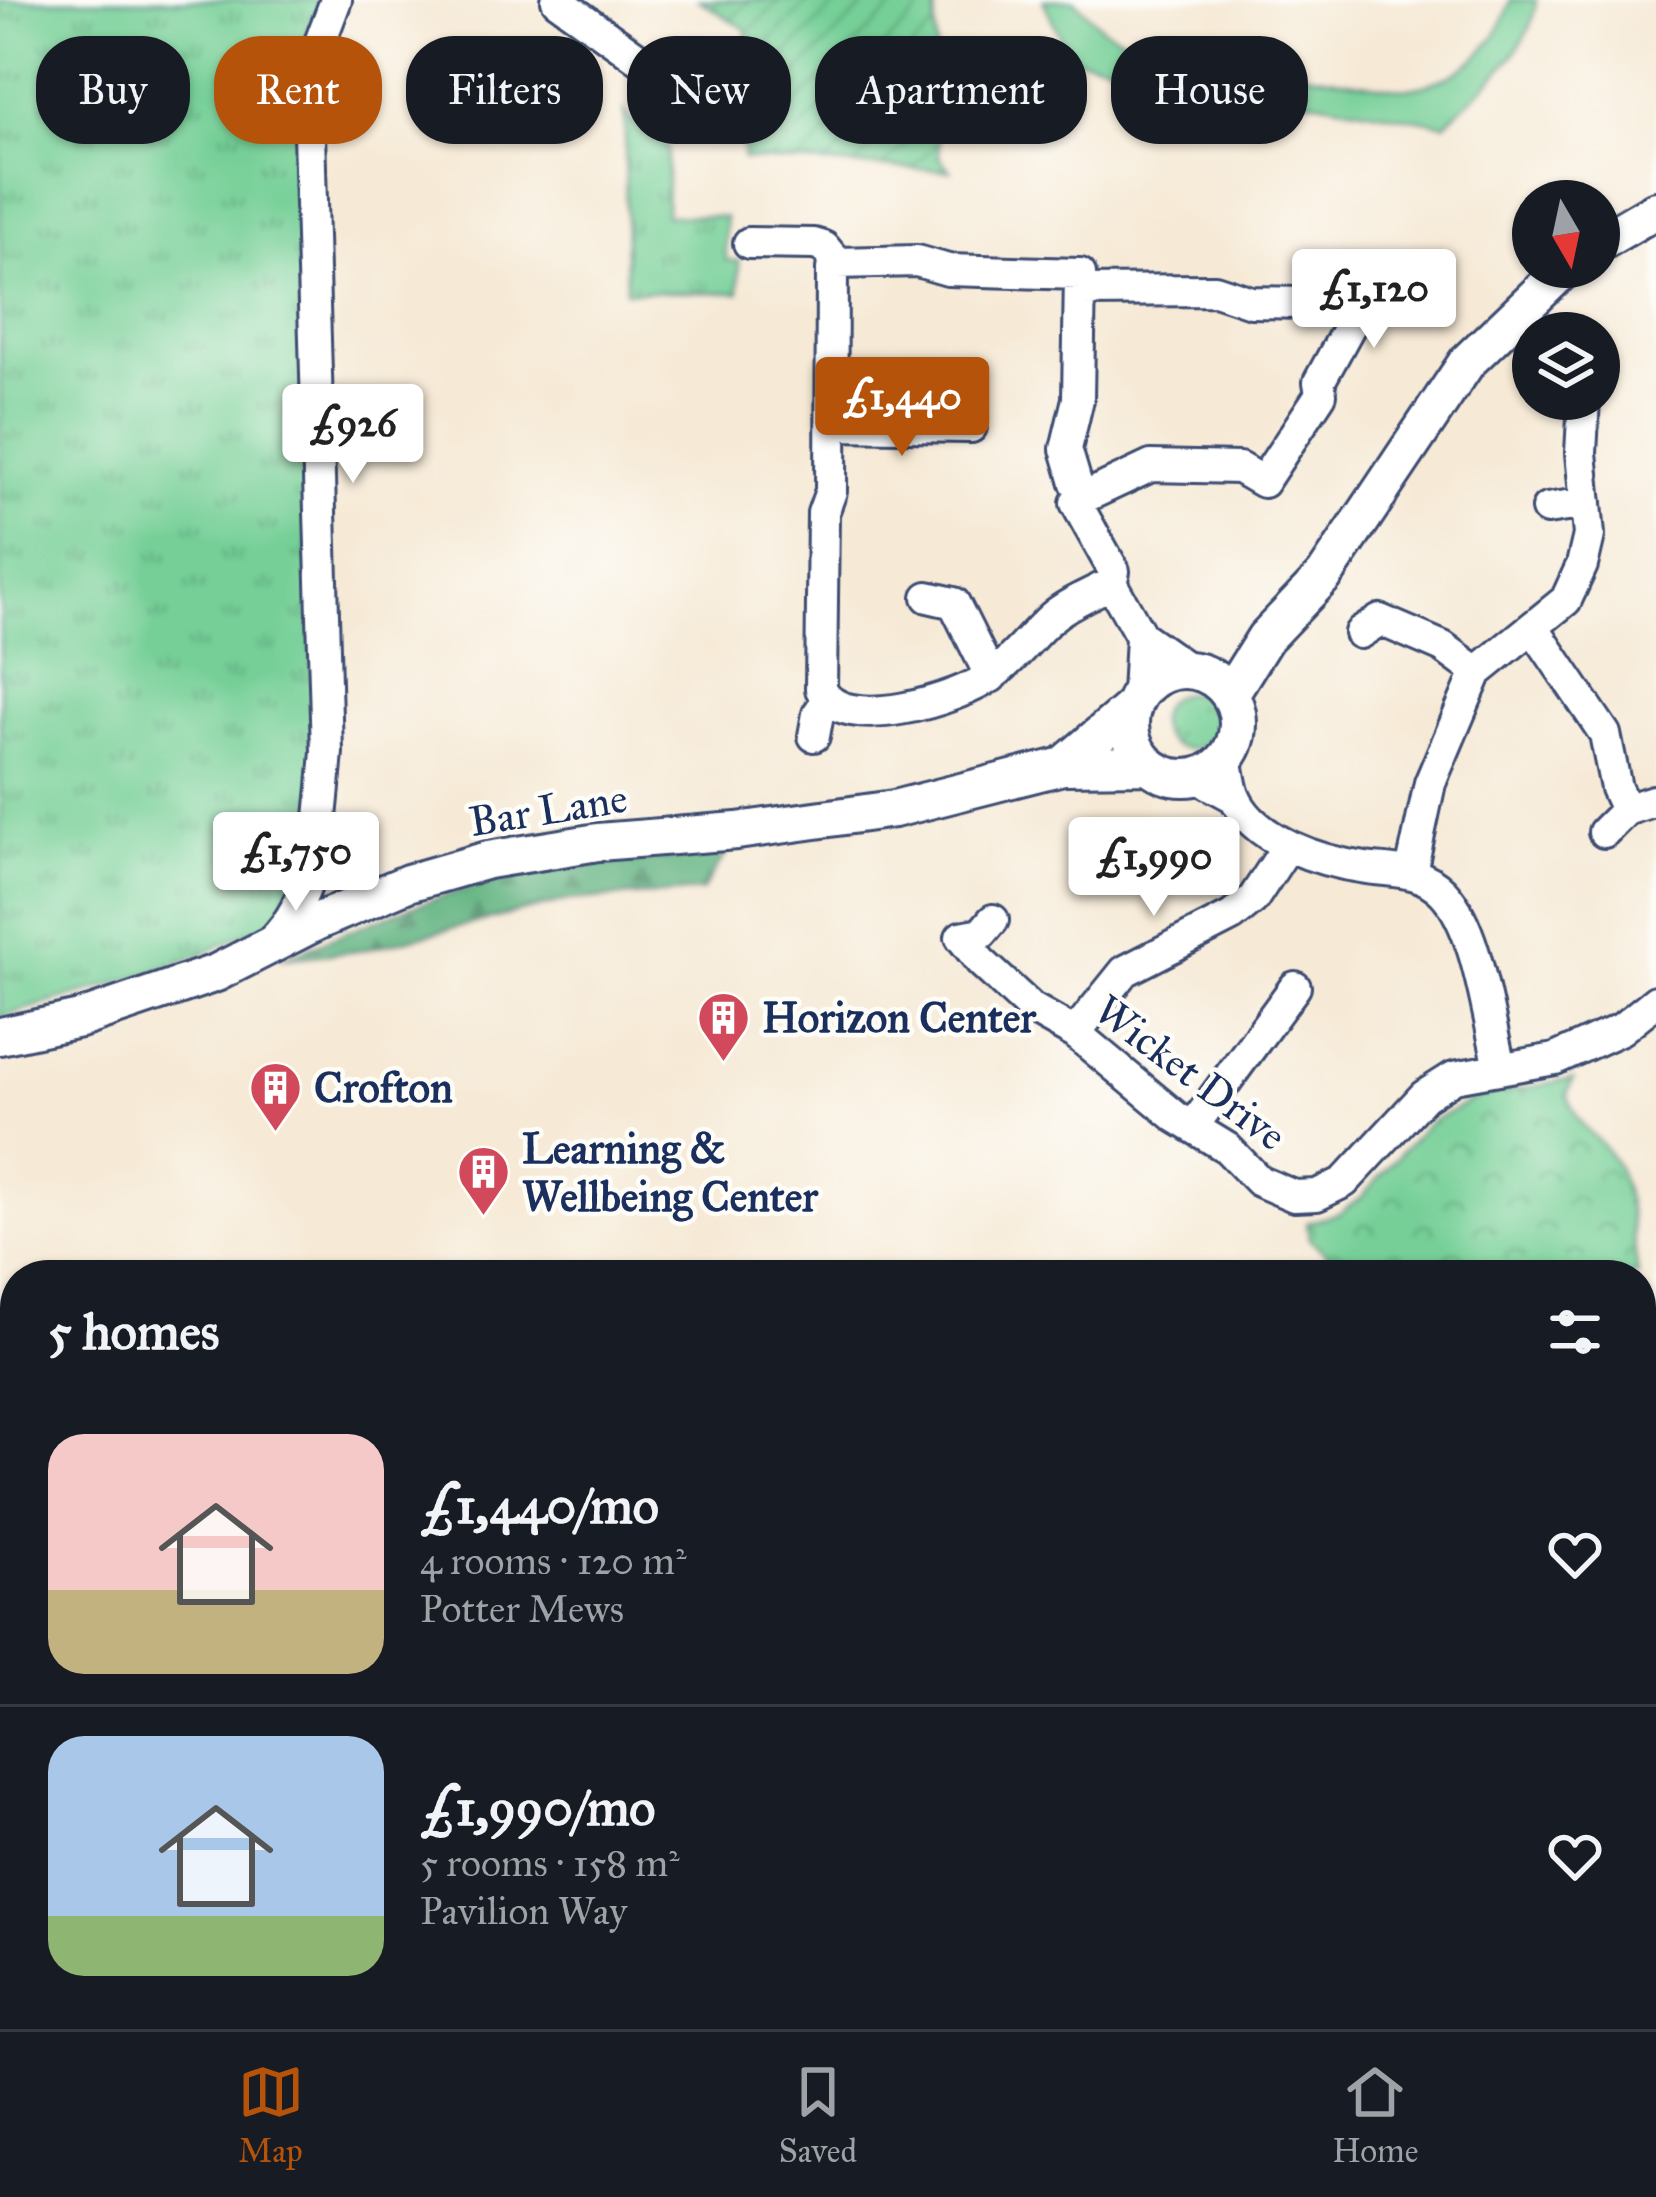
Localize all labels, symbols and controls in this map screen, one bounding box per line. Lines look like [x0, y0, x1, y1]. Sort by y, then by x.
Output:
chip: Buy [36, 36, 190, 144]
chip: Rent [214, 36, 382, 144]
chip: Filters [406, 36, 603, 144]
chip: New [627, 36, 791, 144]
chip: Apartment [815, 36, 1087, 144]
chip: House [1111, 36, 1308, 144]
north arrow [1512, 180, 1620, 288]
map controls [1512, 180, 1620, 420]
pin: £1,120 [1276, 249, 1472, 351]
text: £1,120 [1319, 264, 1429, 312]
button: layers [1512, 312, 1620, 420]
pin: £1,440 [804, 357, 1000, 459]
text: £1,440 [842, 372, 962, 420]
pin: £926 [282, 384, 424, 486]
text: £926 [309, 399, 397, 447]
street label: Bar Lane [465, 772, 631, 848]
pin: £1,750 [198, 812, 394, 914]
pin: £1,990 [1056, 817, 1252, 919]
text: £1,750 [240, 827, 352, 875]
text: £1,990 [1096, 832, 1212, 880]
street label: Wicket Drive [1084, 984, 1297, 1162]
building icon: Horizon Center [695, 989, 751, 1063]
place label: Horizon Center [762, 992, 1037, 1044]
building icon: Crofton [247, 1059, 303, 1133]
place label: Crofton [314, 1062, 453, 1114]
place label: Learning & Wellbeing Center [522, 1123, 819, 1223]
building icon: Learning & Wellbeing Center [455, 1144, 511, 1218]
icon: filters [1542, 1299, 1608, 1365]
text: 5 homes [48, 1301, 219, 1363]
text: £1,440/mo [420, 1475, 659, 1537]
icon: home [144, 1482, 288, 1626]
icon: heart [1542, 1521, 1608, 1587]
text: 4 rooms · 120 m² [420, 1537, 686, 1585]
text: Potter Mews [420, 1585, 624, 1633]
text: £1,990/mo [420, 1777, 655, 1839]
icon: home [144, 1784, 288, 1928]
icon: heart [1542, 1823, 1608, 1889]
text: 5 rooms · 158 m² [420, 1839, 680, 1887]
text: Pavilion Way [420, 1887, 627, 1935]
tab: Map [238, 2059, 304, 2171]
tab: Saved [779, 2059, 857, 2171]
tab: Home [1332, 2059, 1418, 2171]

